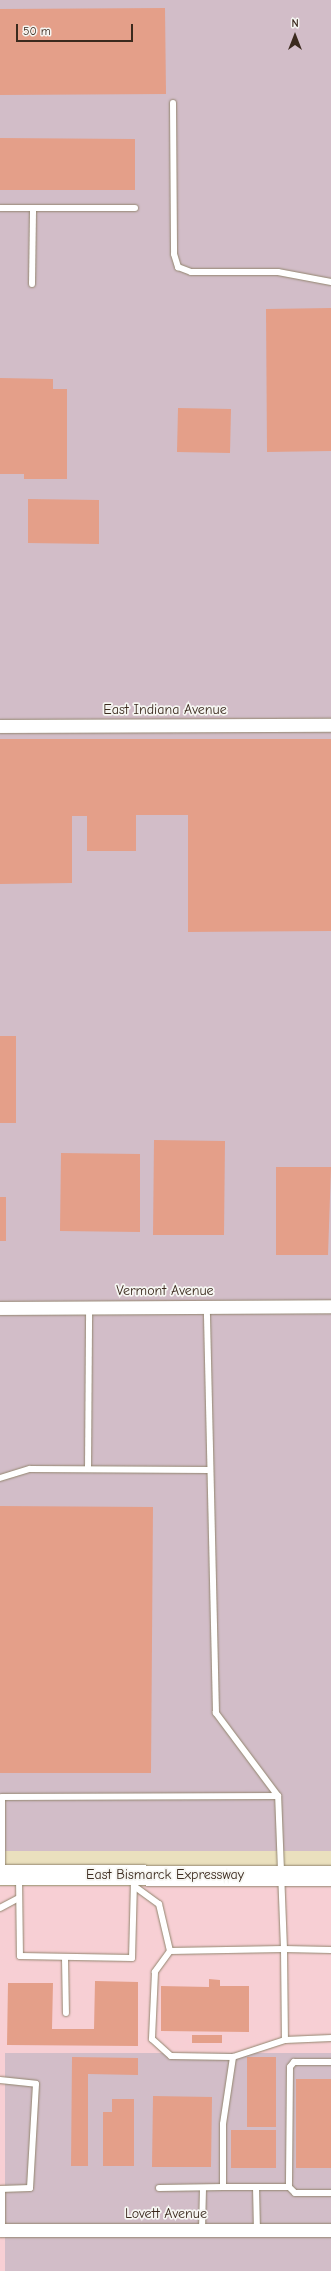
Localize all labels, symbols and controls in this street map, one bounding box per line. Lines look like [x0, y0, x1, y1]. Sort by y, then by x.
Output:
scale bar [18, 16, 135, 42]
north arrow [275, 16, 315, 56]
text: N [291, 17, 299, 30]
text: 50 m [23, 24, 51, 38]
street label: East Indiana Avenue [103, 702, 227, 718]
street label: Vermont Avenue [116, 1283, 214, 1299]
street label: East Bismarck Expressway [86, 1867, 244, 1883]
street label: Lovett Avenue [125, 2206, 207, 2222]

